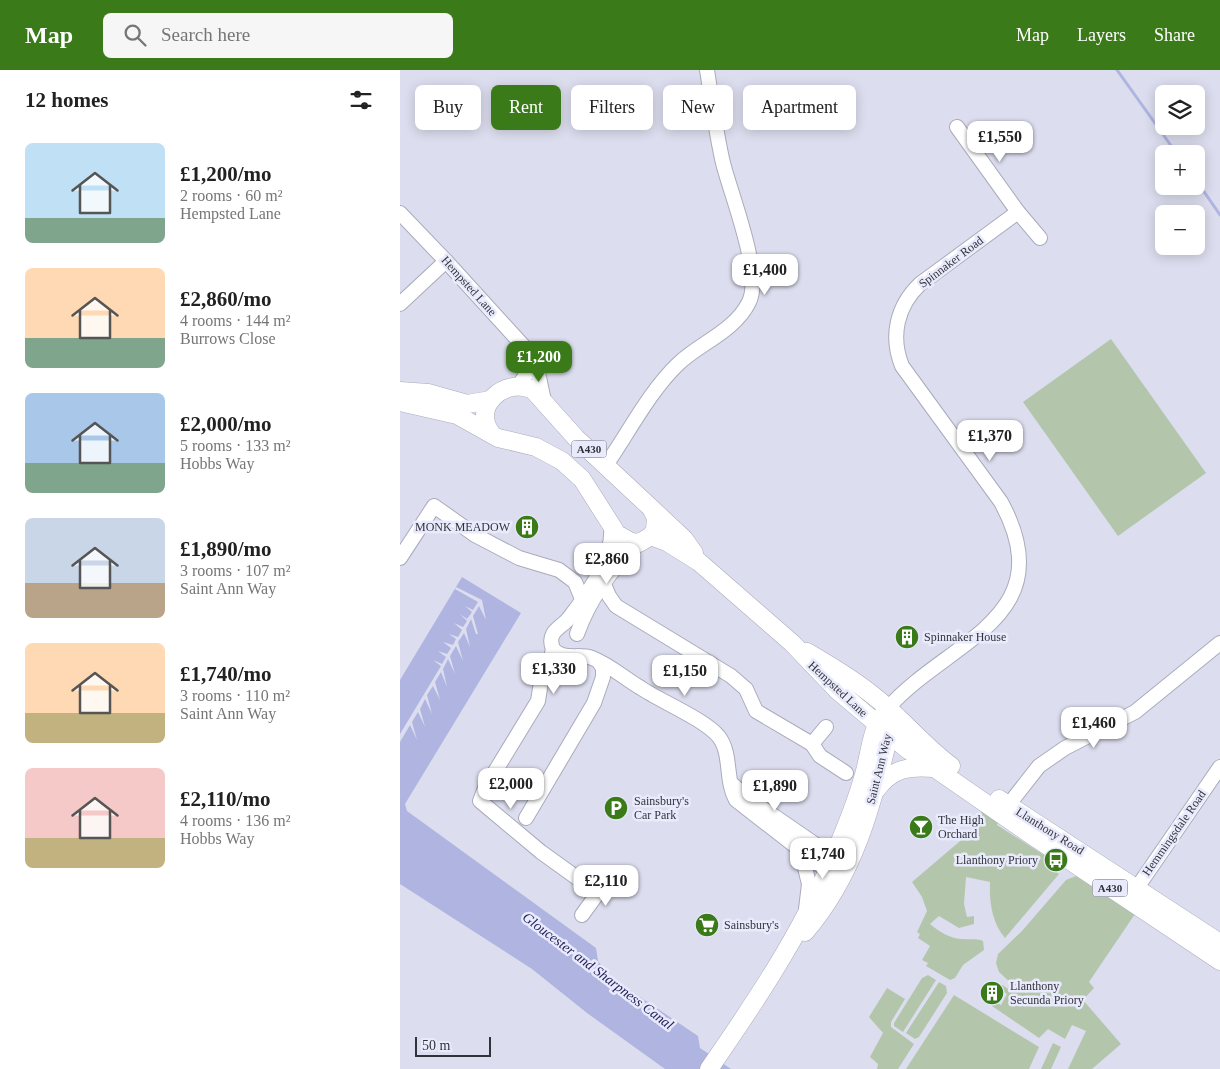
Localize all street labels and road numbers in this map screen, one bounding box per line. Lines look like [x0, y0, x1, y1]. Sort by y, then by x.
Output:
street label: Spinnaker Road [916, 233, 986, 291]
street label: Hempsted Lane [438, 253, 500, 319]
road number: A430 [572, 440, 606, 458]
street label: Hempsted Lane [806, 658, 870, 720]
street label: Saint Ann Way [863, 732, 895, 806]
street label: Hemmingsdale Road [1139, 788, 1209, 878]
street label: Llanthony Road [1013, 804, 1087, 858]
road number: A430 [1092, 880, 1128, 896]

